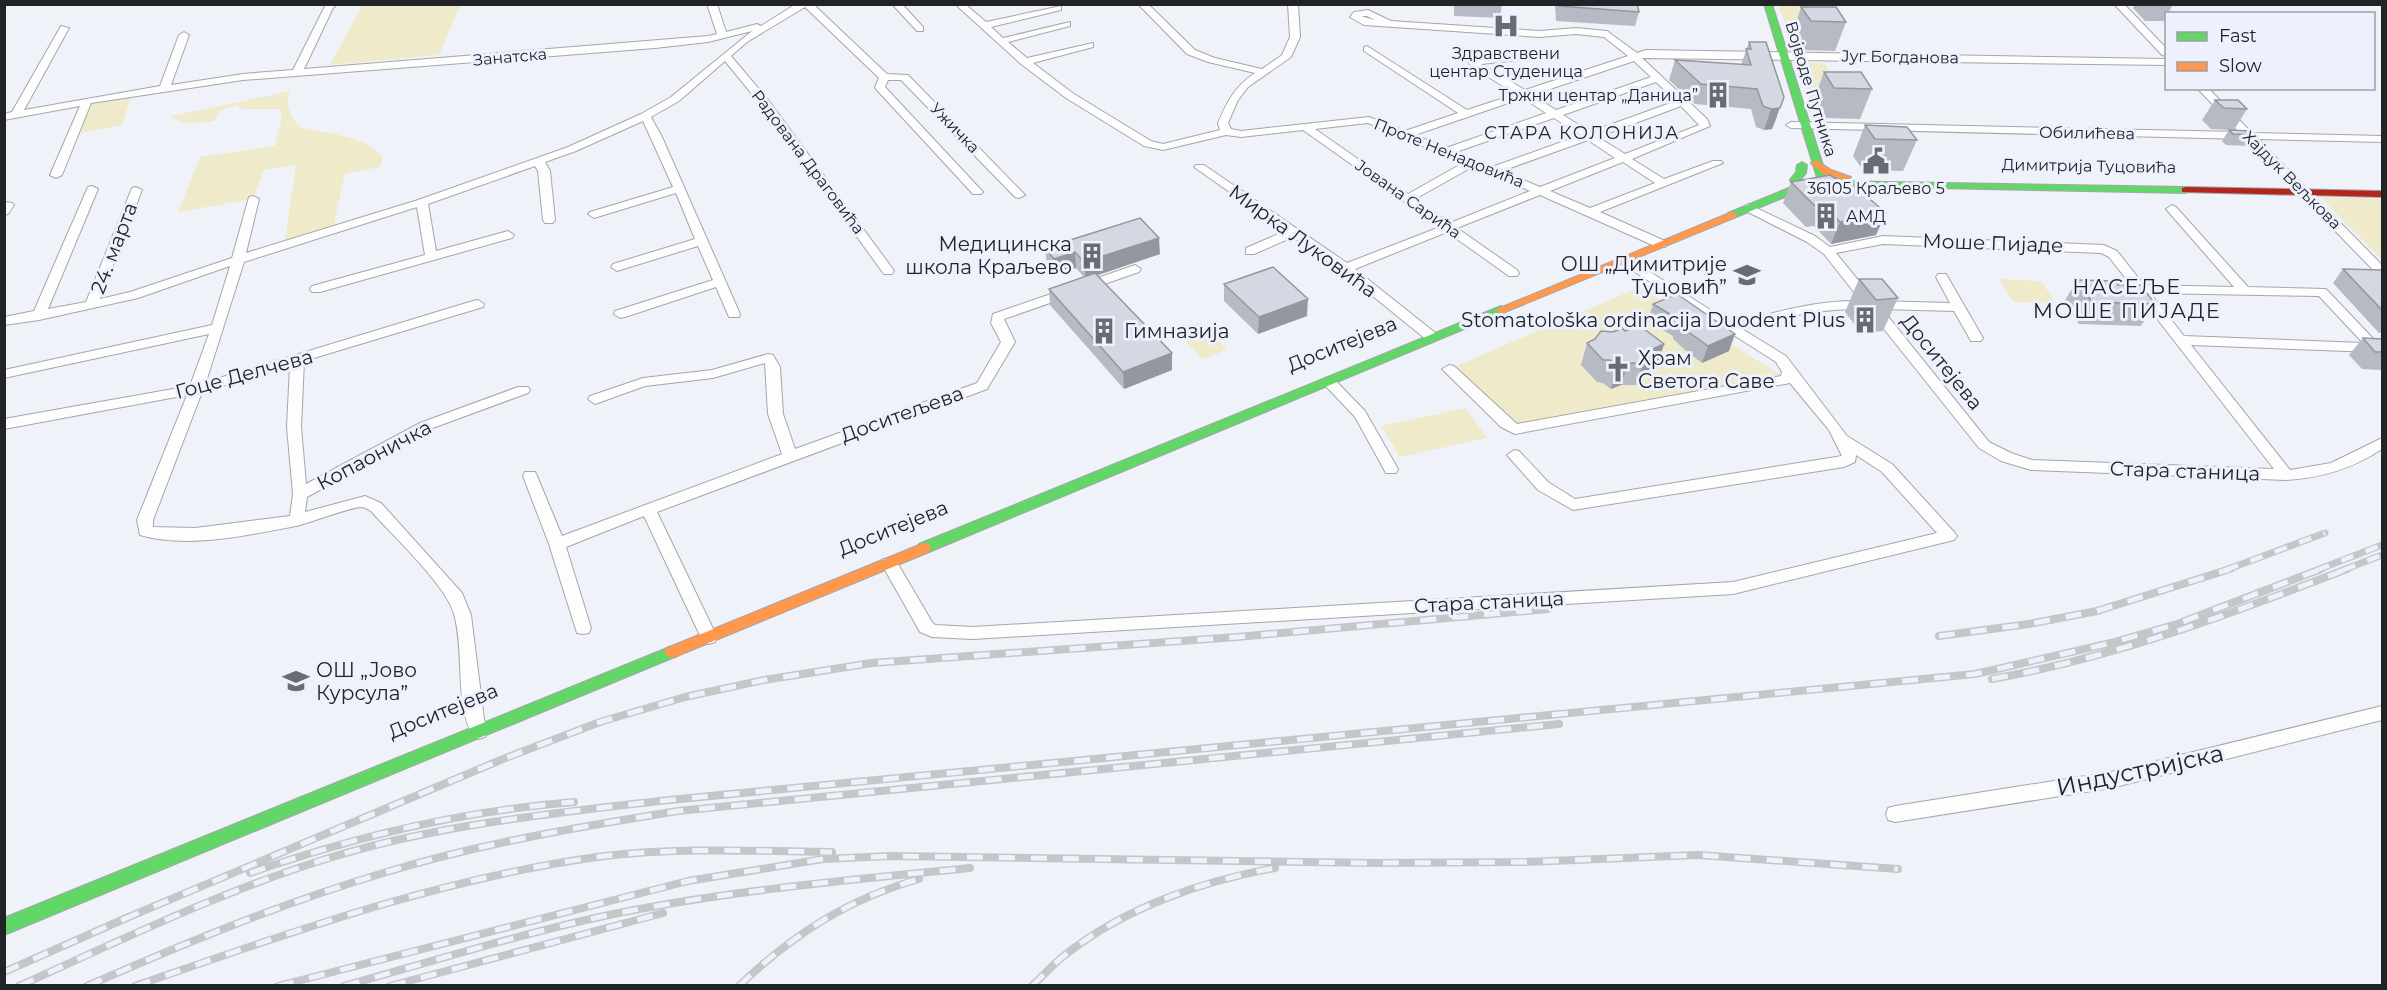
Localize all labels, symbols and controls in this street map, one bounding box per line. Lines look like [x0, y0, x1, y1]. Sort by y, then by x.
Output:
hospital icon: Здравствени центар Студеница [1491, 11, 1521, 41]
legend [2165, 12, 2375, 90]
street label: Војводе Путника [1781, 19, 1841, 159]
text: Fast [2219, 25, 2257, 47]
street label: Занатска [472, 44, 548, 70]
place label: Здравствени центар Студеница [1429, 44, 1583, 81]
street label: Југ Богданова [1841, 46, 1959, 68]
text: Slow [2219, 55, 2262, 77]
building icon: Тржни центар „Даница” [1703, 80, 1733, 110]
street label: Радована Драговића [748, 86, 868, 238]
place label: Тржни центар „Даница” [1498, 86, 1698, 105]
street label: Ужичка [926, 99, 984, 157]
street label: Проте Ненадовића [1371, 114, 1527, 192]
district label: СТАРА КОЛОНИЈА [1484, 122, 1680, 144]
street label: Обилићева [2039, 123, 2135, 143]
street label: Хајдук Вељкова [2239, 127, 2345, 233]
public building icon: 36105 Краљево 5 [1861, 146, 1891, 176]
street label: Јована Сарића [1351, 155, 1465, 243]
street label: Димитрија Туцовића [2002, 155, 2176, 177]
street label: Мирка Луковића [1224, 179, 1382, 303]
place label: 36105 Краљево 5 [1807, 179, 1945, 198]
street label: 24. марта [86, 199, 142, 297]
building icon: АМД [1811, 201, 1841, 231]
place label: АМД [1846, 207, 1886, 226]
street label: Моше Пијаде [1922, 229, 2064, 257]
place label: Медицинска школа Краљево [905, 232, 1072, 279]
building icon: Медицинска школа Краљево [1077, 241, 1107, 271]
place label: ОШ „Димитрије Туцовић” [1561, 252, 1727, 299]
school or university icon: ОШ „Димитрије Туцовић” [1732, 260, 1762, 290]
district label: НАСЕЉЕ МОШЕ ПИЈАДЕ [2033, 274, 2221, 323]
building icon: Stomatološka ordinacija Duodent Plus [1850, 305, 1880, 335]
place label: Stomatološka ordinacija Duodent Plus [1461, 308, 1845, 332]
street label: Доситејева [1896, 309, 1988, 415]
street label: Доситејева [1284, 311, 1400, 377]
building icon: Гимназија [1089, 316, 1119, 346]
place label: Гимназија [1124, 319, 1229, 343]
street label: Гоце Делчева [173, 344, 315, 404]
place label: Храм Светога Саве [1638, 346, 1775, 393]
church icon: Храм Светога Саве [1603, 354, 1633, 384]
street label: Доситељева [837, 381, 967, 447]
street label: Копаоничка [313, 415, 435, 495]
street label: Стара станица [2109, 456, 2261, 486]
street label: Доситејева [835, 495, 951, 561]
street label: Стара станица [1413, 586, 1565, 618]
place label: ОШ „Јово Курсула” [316, 658, 417, 705]
school or university icon: ОШ „Јово Курсула” [281, 666, 311, 696]
street label: Доситејева [385, 678, 501, 744]
street label: Индустријска [2054, 738, 2226, 802]

